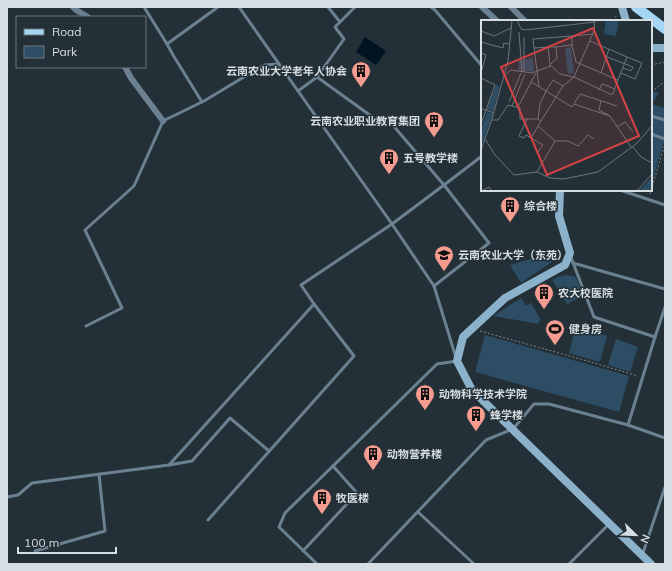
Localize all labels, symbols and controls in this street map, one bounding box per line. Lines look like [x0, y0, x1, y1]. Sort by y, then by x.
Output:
legend [16, 16, 146, 68]
inset map [481, 20, 652, 191]
text: Road [52, 24, 81, 39]
text: Park [52, 44, 78, 59]
building icon: 云南农业大学老年人协会 [350, 60, 372, 88]
place label: 云南农业大学老年人协会 [226, 64, 347, 78]
building icon: 云南农业职业教育集团 [423, 110, 445, 138]
place label: 云南农业职业教育集团 [310, 114, 420, 128]
building icon: 五号教学楼 [378, 147, 400, 175]
place label: 五号教学楼 [403, 151, 458, 165]
building icon: 综合楼 [499, 195, 521, 223]
place label: 综合楼 [524, 199, 557, 213]
school or university icon: 云南农业大学（东苑） [433, 244, 455, 272]
place label: 云南农业大学（东苑） [458, 248, 568, 262]
building icon: 农大校医院 [533, 282, 555, 310]
place label: 农大校医院 [558, 286, 613, 300]
sports icon: 健身房 [544, 318, 566, 346]
place label: 健身房 [569, 322, 602, 336]
building icon: 动物科学技术学院 [414, 383, 436, 411]
place label: 动物科学技术学院 [439, 387, 527, 401]
building icon: 蜂学楼 [465, 404, 487, 432]
place label: 蜂学楼 [490, 408, 523, 422]
building icon: 动物营养楼 [362, 443, 384, 471]
place label: 动物营养楼 [387, 447, 442, 461]
building icon: 牧医楼 [311, 487, 333, 515]
place label: 牧医楼 [335, 491, 369, 505]
north arrow [616, 515, 656, 555]
scale bar [18, 529, 116, 555]
text: N [637, 532, 653, 545]
text: 100 m [24, 535, 59, 550]

